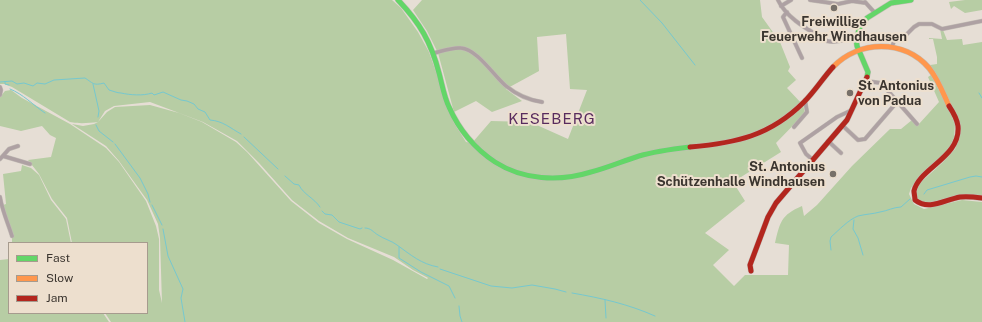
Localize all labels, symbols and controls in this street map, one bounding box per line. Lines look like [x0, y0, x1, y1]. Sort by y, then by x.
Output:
marker: Freiwillige Feuerwehr Windhausen [829, 3, 839, 13]
place label: Freiwillige Feuerwehr Windhausen [761, 14, 907, 45]
place label: St. Antonius von Padua [858, 78, 934, 109]
marker: St. Antonius von Padua [845, 88, 855, 98]
district label: KESEBERG [508, 110, 596, 128]
place label: St. Antonius Schützenhalle Windhausen [657, 159, 825, 190]
marker: St. Antonius Schützenhalle Windhausen [828, 169, 838, 179]
legend [8, 242, 148, 314]
text: Fast [46, 251, 70, 265]
text: Slow [46, 271, 73, 285]
text: Jam [46, 291, 68, 305]

